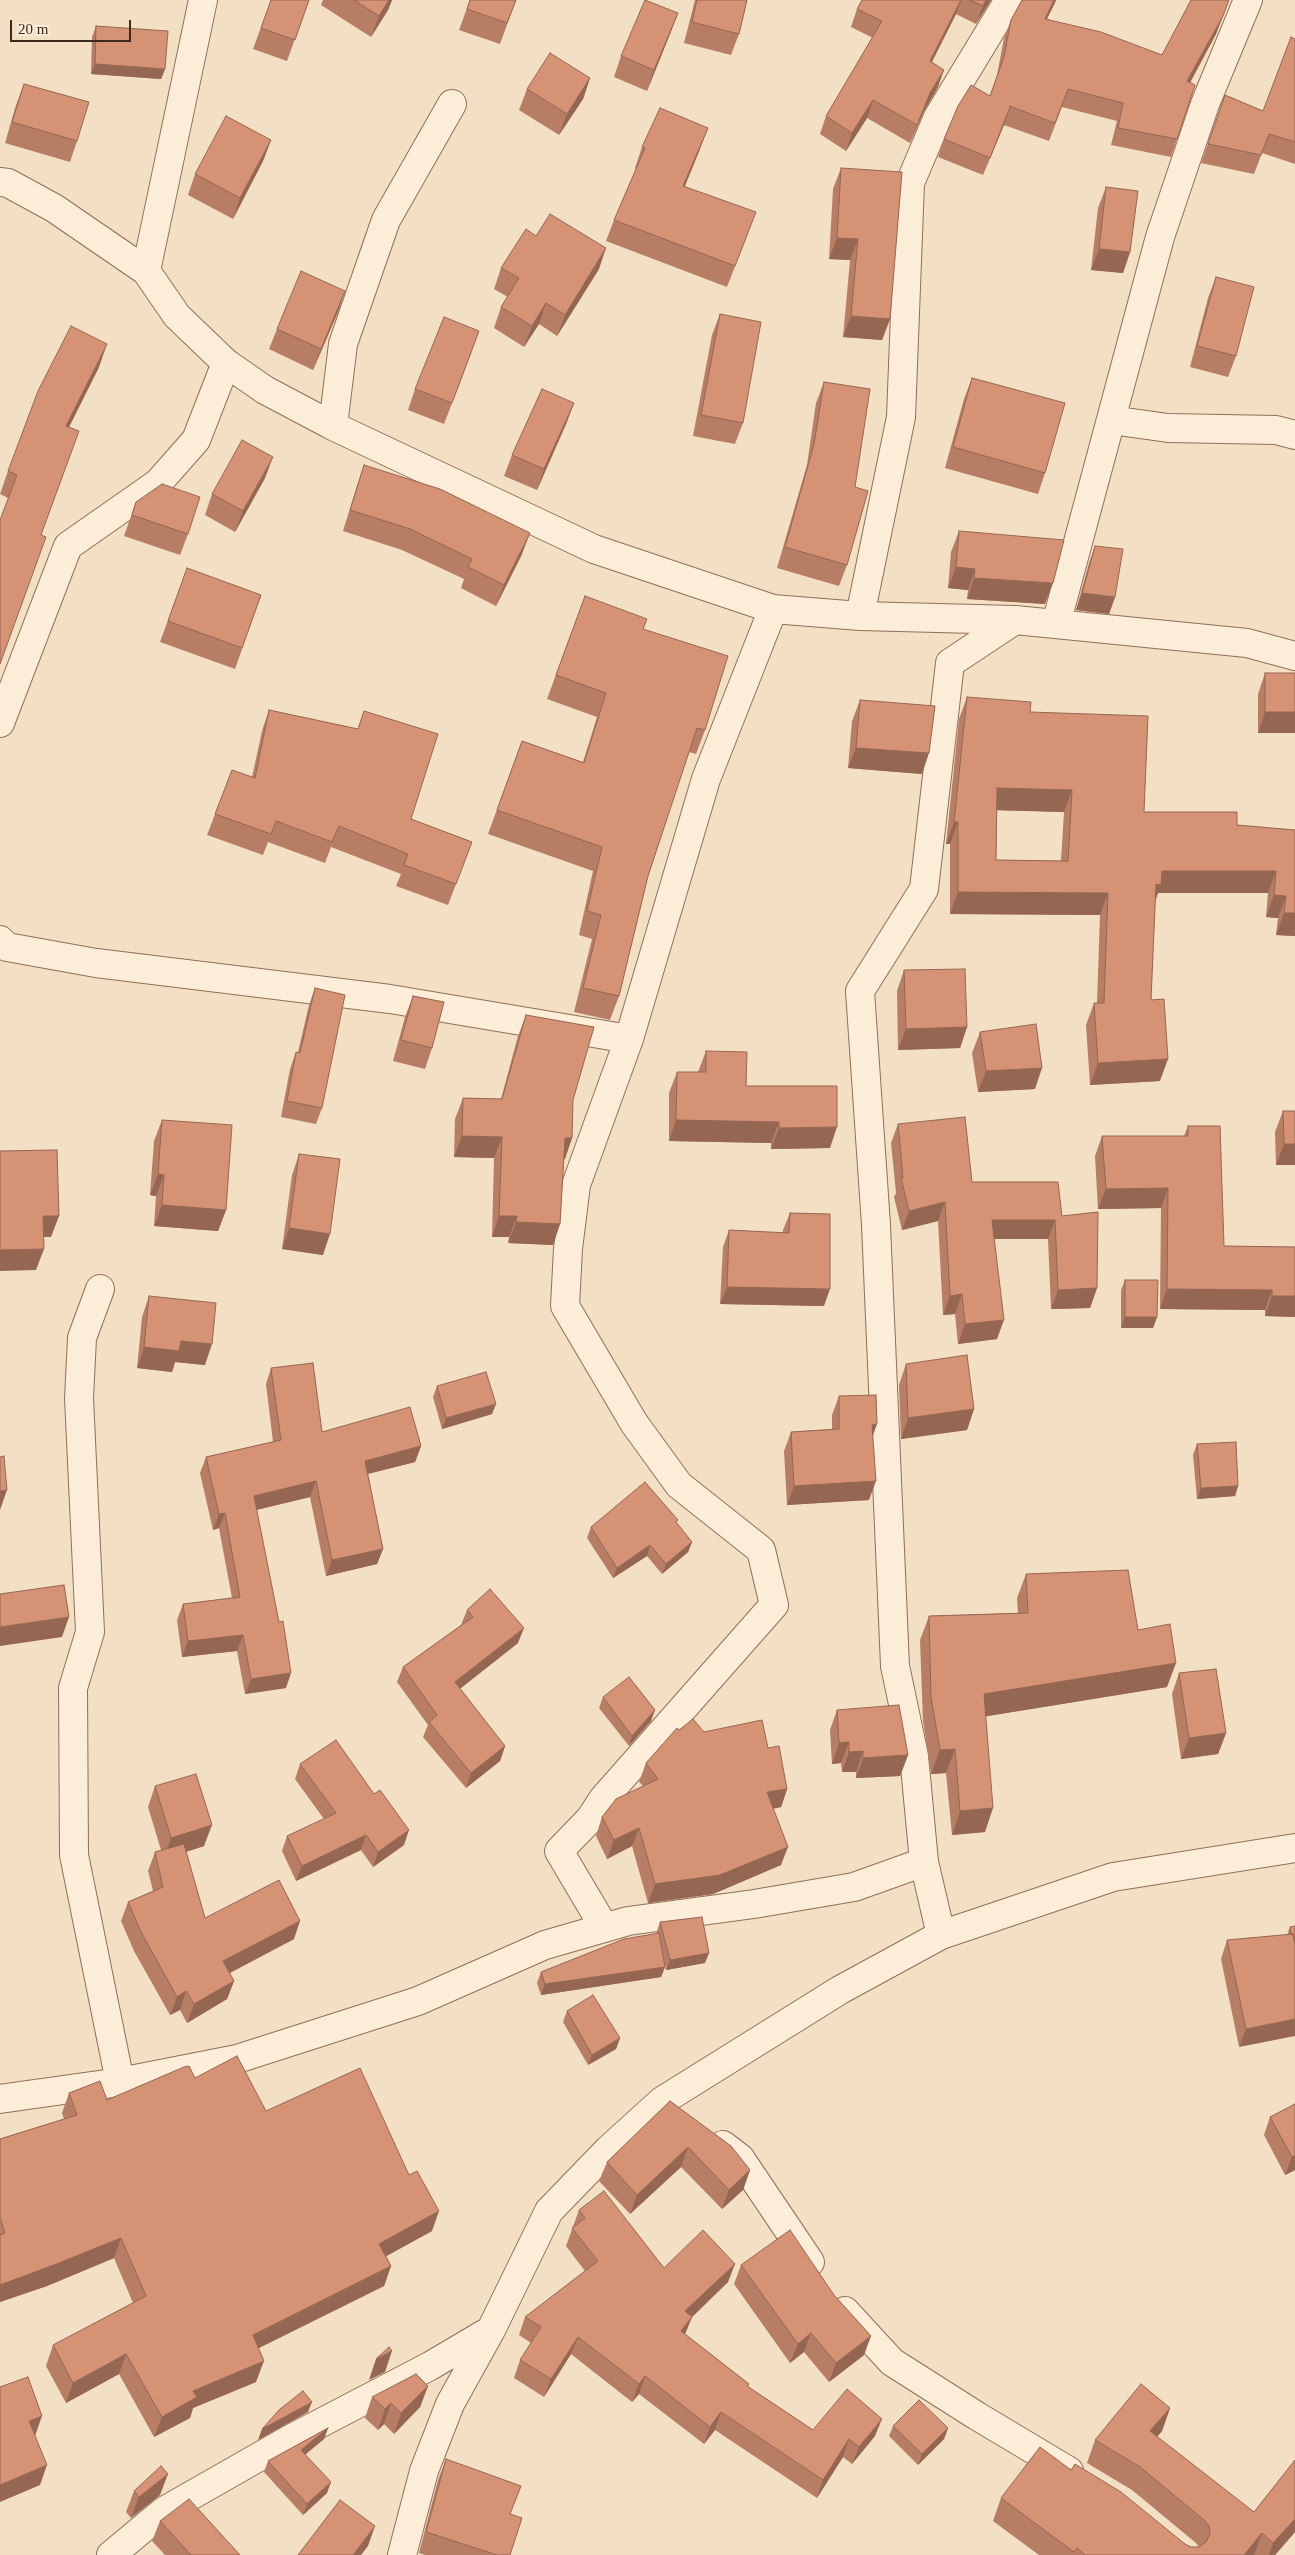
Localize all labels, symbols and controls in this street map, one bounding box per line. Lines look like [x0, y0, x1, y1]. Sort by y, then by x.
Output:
scale bar [12, 10, 134, 42]
text: 20 m [18, 21, 48, 37]

